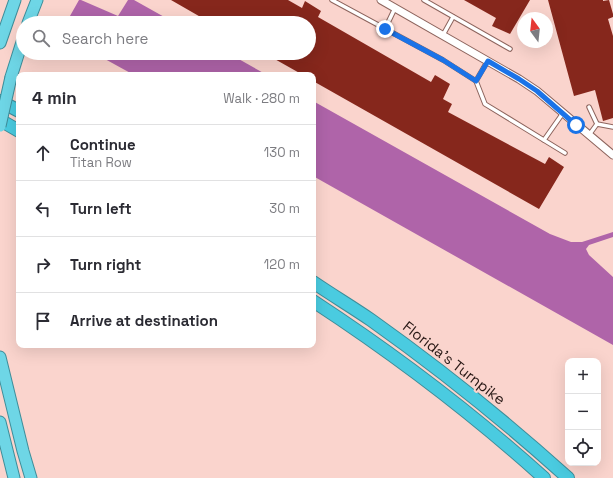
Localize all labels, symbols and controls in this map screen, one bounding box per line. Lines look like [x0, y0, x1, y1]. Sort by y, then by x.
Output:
north arrow [517, 12, 553, 48]
search box [16, 16, 316, 60]
route end [376, 20, 394, 38]
icon: search [30, 27, 52, 49]
text: Search here [62, 29, 148, 48]
text: 4 min [32, 87, 77, 109]
text: Walk · 280 m [223, 90, 300, 107]
route start [567, 116, 585, 134]
text: Continue [70, 135, 136, 154]
icon: ahead [32, 142, 54, 164]
text: 130 m [264, 144, 300, 161]
text: Titan Row [70, 154, 132, 171]
icon: left [32, 198, 54, 220]
text: Turn left [70, 199, 132, 218]
text: 30 m [269, 200, 300, 217]
icon: right [32, 254, 54, 276]
text: Turn right [70, 255, 141, 274]
text: 120 m [264, 256, 300, 273]
icon: arrive [32, 310, 54, 332]
text: Arrive at destination [70, 311, 218, 330]
street label: Florida's Turnpike [399, 317, 509, 409]
map controls [565, 358, 601, 466]
button: + [565, 358, 601, 394]
button: − [565, 394, 601, 430]
button: locate [565, 430, 601, 466]

